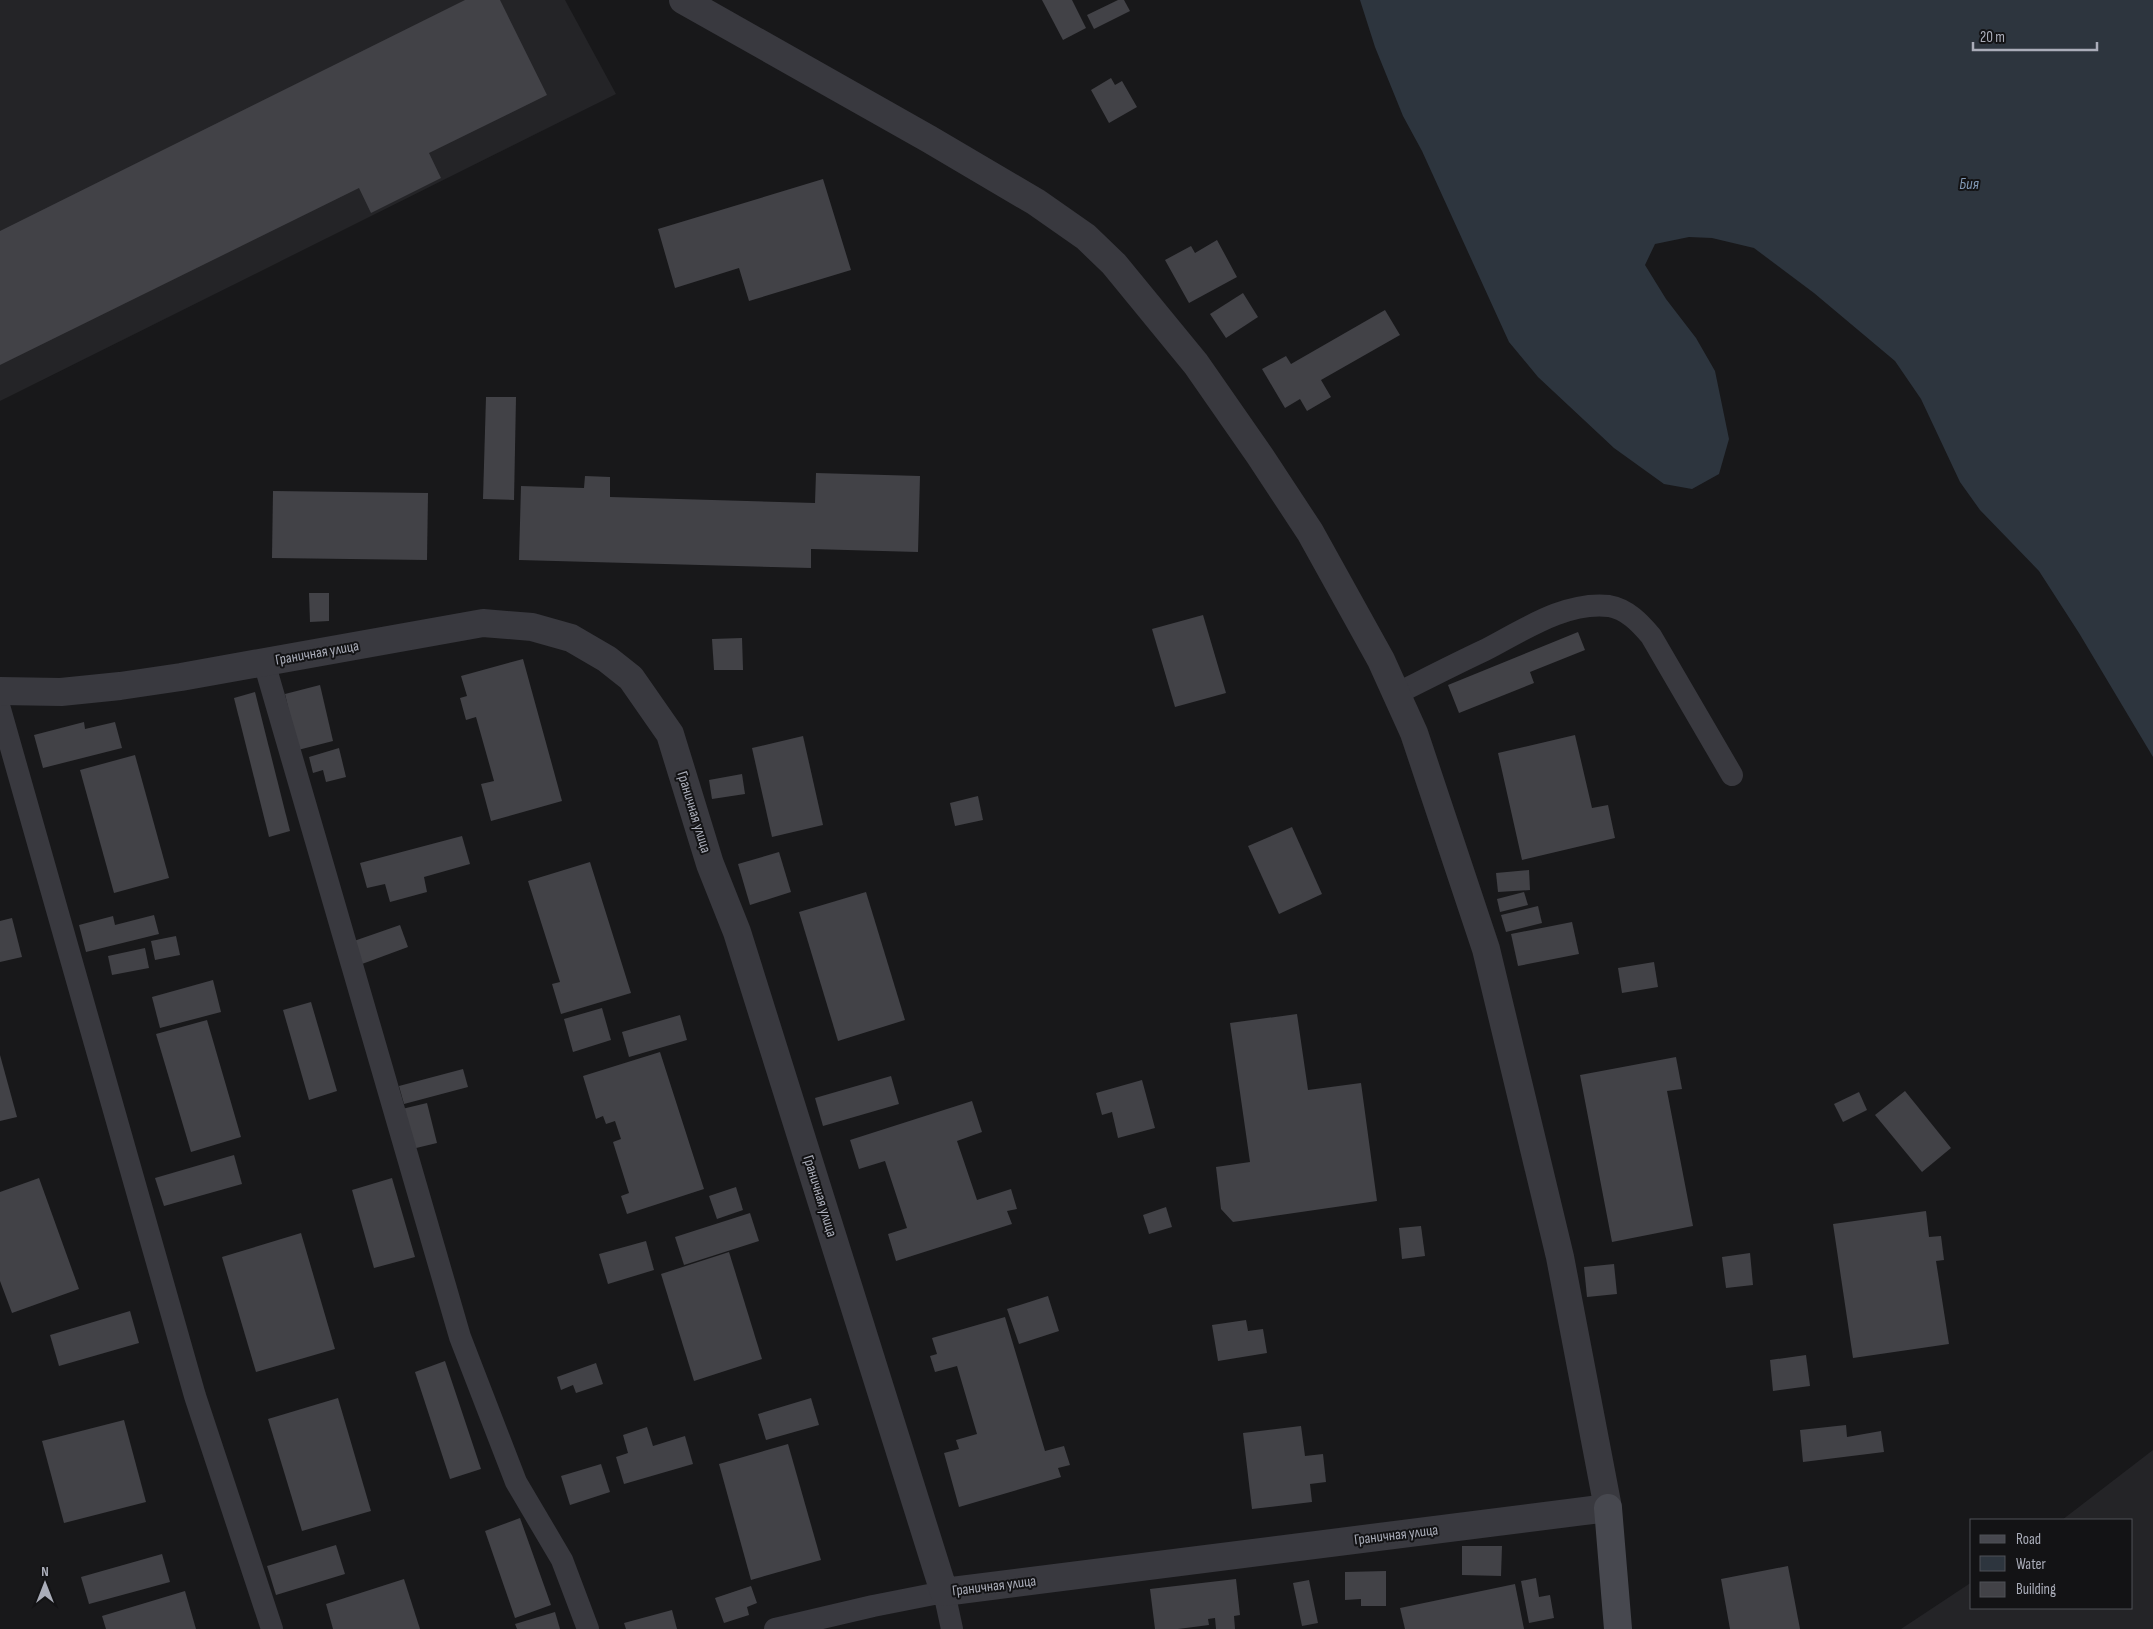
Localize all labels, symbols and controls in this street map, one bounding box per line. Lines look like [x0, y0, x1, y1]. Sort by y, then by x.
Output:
scale bar [1973, 20, 2097, 52]
text: 20 m [1980, 28, 2005, 47]
water label: Бия [1959, 175, 1980, 194]
street label: Граничная улица [274, 636, 360, 670]
street label: Граничная улица [673, 769, 715, 855]
street label: Граничная улица [799, 1153, 841, 1239]
legend [1970, 1519, 2133, 1609]
street label: Граничная улица [1353, 1520, 1439, 1550]
text: Road [2016, 1530, 2041, 1549]
text: Water [2016, 1555, 2047, 1574]
north arrow [20, 1559, 70, 1609]
text: N [41, 1563, 49, 1580]
street label: Граничная улица [951, 1571, 1037, 1601]
text: Building [2016, 1580, 2056, 1599]

